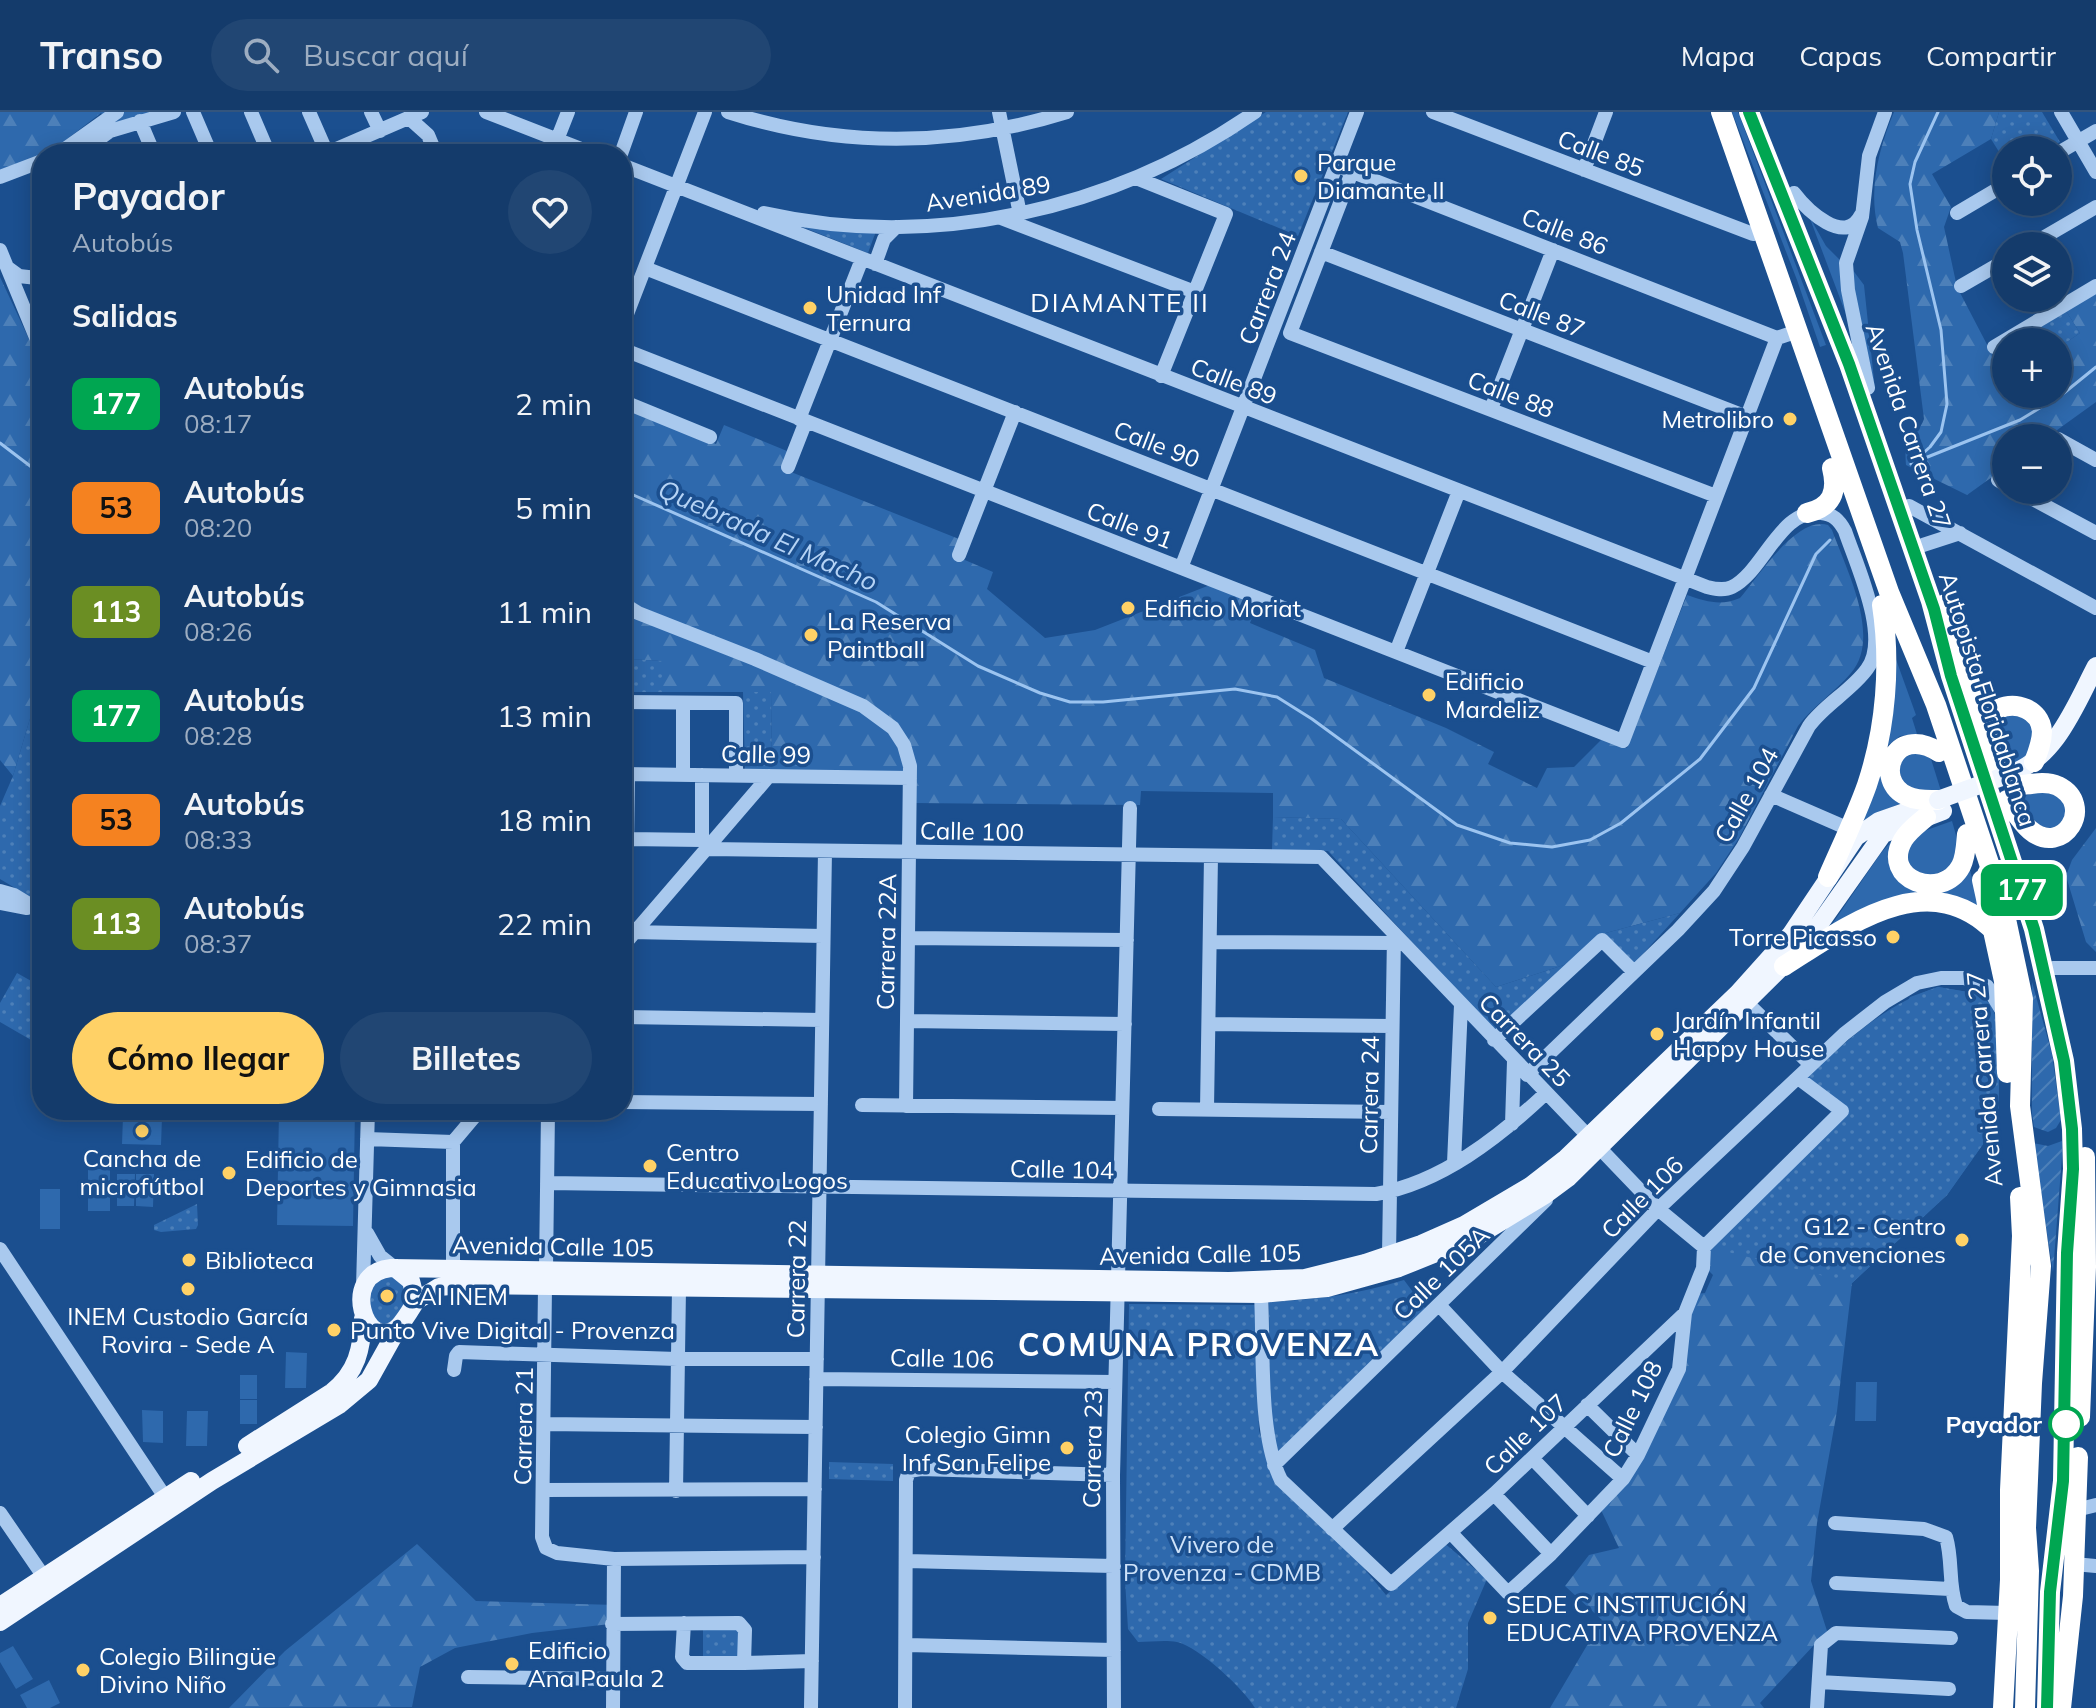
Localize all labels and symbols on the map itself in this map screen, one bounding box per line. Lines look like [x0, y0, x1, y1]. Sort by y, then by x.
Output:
street label: Calle 85 [1554, 123, 1648, 183]
place label: Parque Diamante II [1317, 147, 1445, 205]
marker: Parque Diamante II [1292, 167, 1310, 185]
street label: Avenida 89 [923, 168, 1053, 218]
street label: Calle 86 [1518, 201, 1612, 261]
street label: Carrera 24 [1232, 227, 1302, 349]
place label: Unidad Inf Ternura [826, 279, 942, 337]
street label: Calle 87 [1495, 284, 1589, 344]
district label: DIAMANTE II [1030, 286, 1210, 319]
marker: Unidad Inf Ternura [801, 299, 819, 317]
street label: Avenida Carrera 27 [1860, 319, 1958, 533]
street label: Calle 89 [1187, 351, 1281, 411]
street label: Calle 88 [1464, 364, 1558, 424]
place label: Metrolibro [1662, 404, 1774, 434]
marker: Metrolibro [1781, 410, 1799, 428]
street label: Calle 90 [1110, 414, 1204, 474]
water label: Quebrada El Macho [653, 472, 883, 598]
street label: Calle 91 [1083, 495, 1177, 555]
street label: Autopista Floridablanca [1933, 568, 2043, 830]
place label: Edificio Moriat [1144, 593, 1301, 623]
marker: Edificio Moriat [1119, 599, 1137, 617]
place label: La Reserva Paintball [827, 606, 951, 664]
marker: La Reserva Paintball [802, 626, 820, 644]
place label: Edificio Mardeliz [1445, 666, 1540, 724]
marker: Edificio Mardeliz [1420, 686, 1438, 704]
street label: Calle 99 [721, 738, 811, 770]
street label: Calle 104 [1708, 742, 1784, 848]
street label: Calle 100 [920, 815, 1024, 847]
line badge: 177 [1976, 864, 2068, 916]
street label: Carrera 22A [870, 873, 902, 1010]
place label: Torre Picasso [1729, 922, 1877, 952]
marker: Torre Picasso [1884, 928, 1902, 946]
street label: Avenida Carrera 27 [1960, 970, 2008, 1188]
street label: Carrera 25 [1473, 987, 1577, 1093]
place label: Jardín Infantil Happy House [1673, 1005, 1824, 1063]
marker: Jardín Infantil Happy House [1648, 1025, 1666, 1043]
street label: Carrera 24 [1353, 1035, 1385, 1155]
marker: Cancha de microfútbol [133, 1122, 151, 1140]
place label: Centro Educativo Logos [666, 1137, 848, 1195]
place label: Cancha de microfútbol [80, 1143, 204, 1201]
place label: Edificio de Deportes y Gimnasia [245, 1144, 477, 1202]
street label: Calle 106 [1594, 1149, 1690, 1245]
street label: Calle 104 [1010, 1153, 1114, 1185]
marker: Centro Educativo Logos [641, 1157, 659, 1175]
marker: Edificio de Deportes y Gimnasia [220, 1164, 238, 1182]
place label: G12 - Centro de Convenciones [1759, 1211, 1946, 1269]
street label: Carrera 22 [780, 1219, 812, 1339]
street label: Calle 105A [1387, 1220, 1496, 1326]
street label: Avenida Calle 105 [452, 1229, 654, 1263]
marker: G12 - Centro de Convenciones [1953, 1231, 1971, 1249]
street label: Avenida Calle 105 [1099, 1237, 1301, 1271]
place label: Biblioteca [205, 1245, 314, 1275]
marker: Biblioteca [180, 1251, 198, 1269]
marker: INEM Custodio García Rovira - Sede A [179, 1280, 197, 1298]
place label: CAI INEM [403, 1281, 508, 1311]
marker: CAI INEM [378, 1287, 396, 1305]
place label: INEM Custodio García Rovira - Sede A [67, 1301, 309, 1359]
place label: Punto Vive Digital - Provenza [350, 1315, 675, 1345]
marker: Punto Vive Digital - Provenza [325, 1321, 343, 1339]
district label: COMUNA PROVENZA [1018, 1324, 1380, 1364]
street label: Calle 106 [890, 1342, 994, 1374]
street label: Calle 108 [1596, 1356, 1668, 1462]
street label: Carrera 21 [507, 1366, 539, 1486]
street label: Calle 107 [1477, 1387, 1573, 1481]
street label: Carrera 23 [1076, 1389, 1108, 1509]
marker: Payador [2049, 1407, 2083, 1441]
place label: Payador [1946, 1409, 2043, 1439]
place label: Colegio Gimn Inf San Felipe [902, 1419, 1051, 1477]
marker: Colegio Gimn Inf San Felipe [1058, 1439, 1076, 1457]
park label: Vivero de Provenza - CDMB [1123, 1529, 1321, 1587]
place label: SEDE C INSTITUCIÓN EDUCATIVA PROVENZA [1506, 1589, 1779, 1647]
marker: SEDE C INSTITUCIÓN EDUCATIVA PROVENZA [1481, 1609, 1499, 1627]
place label: Edificio Ana Paula 2 [528, 1635, 664, 1693]
place label: Colegio Bilingüe Divino Niño [99, 1641, 276, 1699]
marker: Edificio Ana Paula 2 [503, 1655, 521, 1673]
marker: Colegio Bilingüe Divino Niño [74, 1661, 92, 1679]

